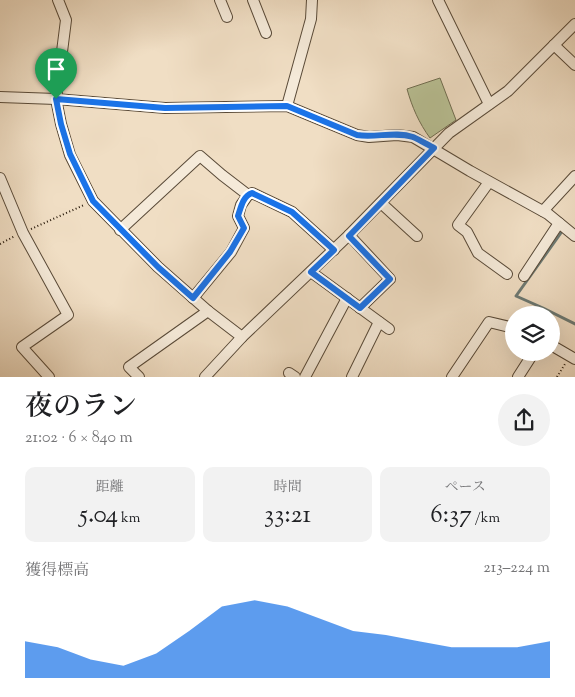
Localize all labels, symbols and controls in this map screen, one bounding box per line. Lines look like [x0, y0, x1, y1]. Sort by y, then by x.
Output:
pin [35, 48, 77, 99]
icon: arrive [42, 55, 70, 83]
map controls [505, 306, 560, 361]
button: layers [505, 306, 560, 361]
text: 夜のラン [25, 388, 137, 428]
button: share [498, 394, 550, 446]
text: 21:02 · 6 × 840 m [25, 427, 133, 450]
text: 距離 [96, 478, 124, 498]
text: 時間 [273, 478, 301, 498]
text: ペース [445, 478, 486, 498]
text: 5.04 [79, 498, 118, 534]
text: 33:21 [264, 498, 311, 534]
text: 6:37 [430, 498, 472, 534]
text: km [118, 509, 140, 529]
text: /km [472, 509, 500, 529]
text: 213–224 m [483, 557, 550, 580]
text: 獲得標高 [25, 560, 89, 583]

